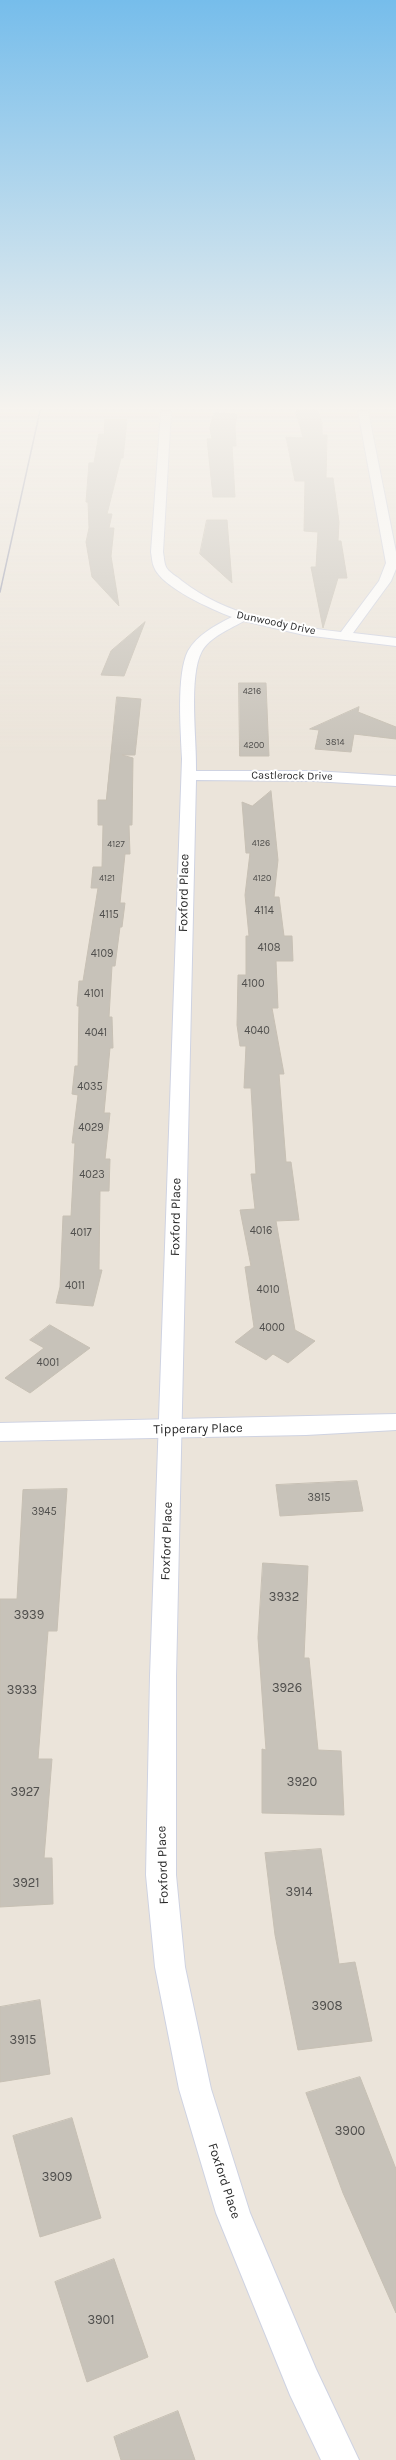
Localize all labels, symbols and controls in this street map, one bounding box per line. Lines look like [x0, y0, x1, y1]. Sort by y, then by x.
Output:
street label: Dunwoody Drive [235, 608, 317, 638]
house number: 4216 [243, 686, 261, 696]
house number: 3814 [326, 737, 344, 747]
house number: 4200 [244, 740, 264, 750]
street label: Castlerock Drive [251, 769, 333, 783]
house number: 4126 [252, 838, 270, 848]
house number: 4127 [107, 839, 125, 849]
street label: Foxford Place [176, 854, 192, 932]
house number: 4121 [99, 873, 115, 883]
house number: 4120 [253, 873, 271, 883]
house number: 4114 [254, 904, 274, 918]
house number: 4115 [99, 908, 119, 922]
house number: 4108 [257, 941, 281, 955]
house number: 4109 [91, 947, 113, 961]
house number: 4100 [242, 977, 264, 991]
house number: 4101 [84, 987, 104, 1001]
house number: 4040 [244, 1024, 270, 1038]
house number: 4041 [85, 1026, 107, 1040]
house number: 4035 [77, 1080, 103, 1094]
house number: 4029 [78, 1121, 104, 1135]
house number: 4023 [79, 1168, 105, 1182]
street label: Foxford Place [168, 1178, 184, 1256]
house number: 4016 [250, 1224, 272, 1238]
house number: 4017 [70, 1226, 92, 1240]
house number: 4011 [65, 1279, 85, 1293]
house number: 4010 [257, 1283, 279, 1297]
house number: 4000 [259, 1321, 285, 1335]
house number: 4001 [37, 1356, 59, 1370]
street label: Tipperary Place [153, 1420, 243, 1438]
house number: 3815 [307, 1491, 331, 1505]
street label: Foxford Place [158, 1501, 176, 1581]
house number: 3945 [31, 1505, 57, 1519]
house number: 3932 [269, 1589, 299, 1605]
house number: 3939 [14, 1607, 44, 1623]
house number: 3926 [272, 1680, 302, 1696]
house number: 3933 [7, 1682, 37, 1698]
house number: 3920 [287, 1774, 317, 1790]
house number: 3927 [11, 1784, 39, 1800]
street label: Foxford Place [154, 1825, 172, 1905]
house number: 3921 [12, 1875, 40, 1891]
house number: 3914 [286, 1884, 312, 1900]
house number: 3908 [312, 1998, 342, 2014]
house number: 3915 [10, 2032, 36, 2048]
house number: 3900 [335, 2123, 365, 2139]
street label: Foxford Place [204, 2141, 244, 2221]
house number: 3909 [42, 2169, 72, 2185]
house number: 3901 [87, 2312, 115, 2328]

